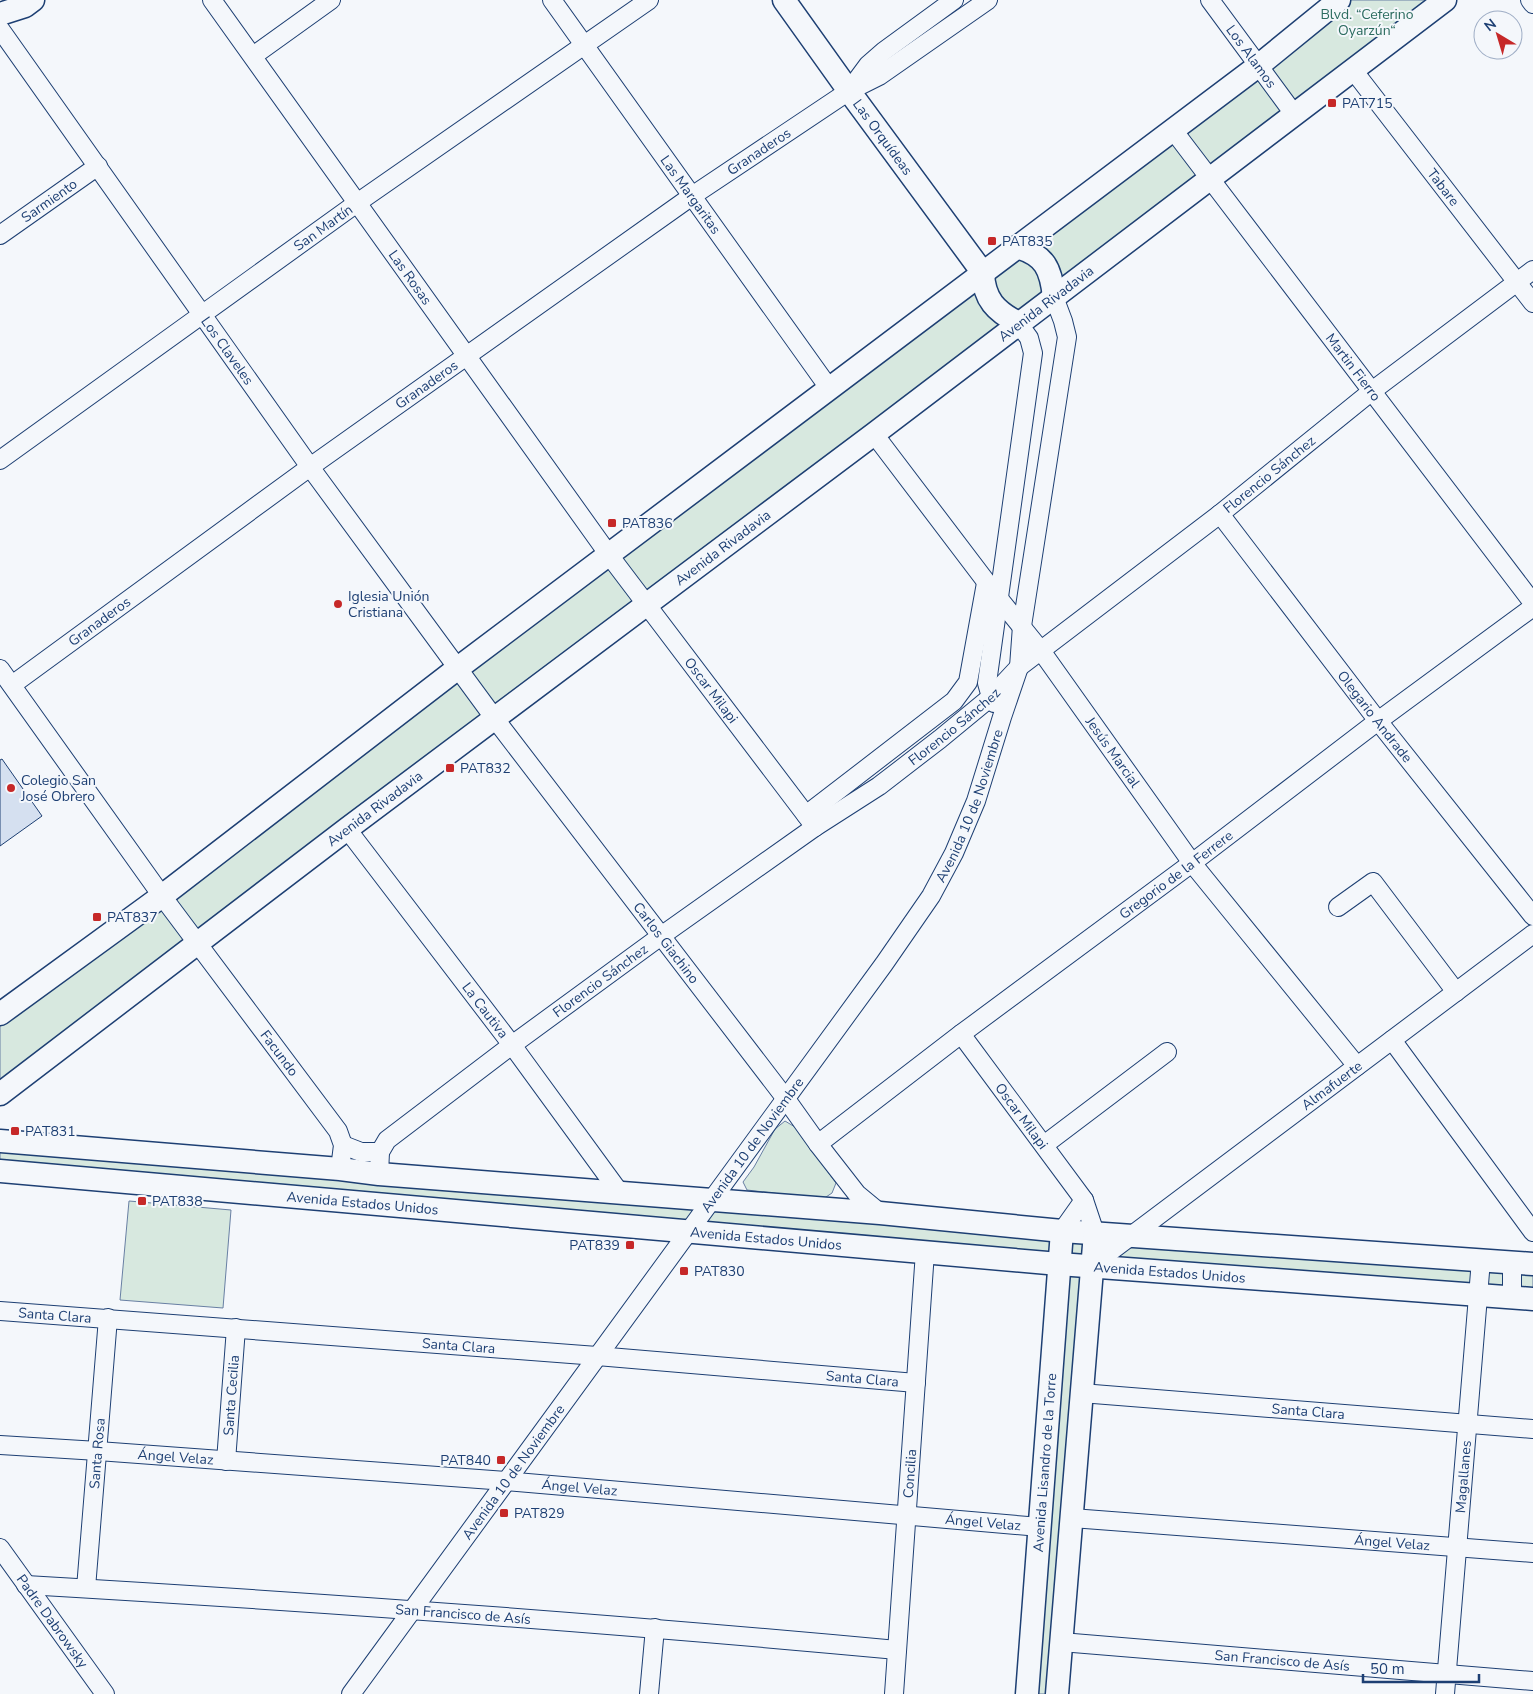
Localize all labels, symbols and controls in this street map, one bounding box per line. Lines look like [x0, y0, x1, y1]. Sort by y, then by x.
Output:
park label: Blvd. “Ceferino Oyarzún“ [1320, 5, 1414, 40]
north arrow [1473, 10, 1523, 60]
text: N [1480, 14, 1500, 36]
street label: Los Alamos [1222, 21, 1281, 92]
place label: PAT715 [1342, 94, 1393, 113]
street label: Las Orquídeas [849, 95, 917, 179]
marker: PAT715 [1326, 97, 1338, 109]
street label: Granaderos [723, 123, 795, 179]
street label: Las Margaritas [656, 151, 726, 238]
street label: Tabare [1423, 164, 1464, 210]
street label: Sarmiento [17, 174, 81, 227]
street label: San Martín [290, 200, 356, 255]
place label: PAT835 [1002, 232, 1053, 251]
marker: PAT835 [986, 235, 998, 247]
street label: Las Rosas [384, 246, 437, 309]
street label: Avenida Rivadavia [994, 261, 1097, 346]
street label: Los Claveles [197, 313, 258, 389]
street label: Martin Fierro [1321, 329, 1386, 405]
street label: Granaderos [391, 355, 462, 413]
street label: Florencio Sánchez [1219, 431, 1319, 517]
street label: Avenida Rivadavia [671, 505, 774, 590]
place label: PAT836 [622, 514, 673, 533]
marker: PAT836 [606, 517, 618, 529]
place label: Iglesia Unión Cristiana [348, 587, 429, 622]
street label: Granaderos [64, 592, 134, 650]
marker: Iglesia Unión Cristiana [332, 598, 344, 610]
street label: Oscar Milapi [680, 653, 743, 727]
street label: Olegario Andrade [1333, 666, 1417, 766]
street label: Florencio Sánchez [904, 683, 1005, 770]
street label: Jesús Marcial [1081, 712, 1145, 792]
street label: Avenida 10 de Noviembre [931, 727, 1007, 886]
place label: PAT832 [460, 759, 511, 778]
marker: PAT832 [444, 762, 456, 774]
street label: Avenida Rivadavia [323, 766, 426, 851]
place label: Colegio San José Obrero [20, 771, 96, 806]
marker: Colegio San José Obrero [5, 782, 17, 794]
street label: Gregorio de la Ferrere [1115, 826, 1237, 923]
street label: Carlos Giachino [629, 898, 704, 988]
place label: PAT837 [107, 908, 158, 927]
marker: PAT837 [91, 911, 103, 923]
street label: Florencio Sánchez [549, 939, 652, 1022]
street label: La Cautiva [458, 978, 513, 1042]
street label: Facundo [256, 1026, 303, 1080]
street label: Almafuerte [1297, 1056, 1366, 1114]
street label: Avenida 10 de Noviembre [696, 1073, 808, 1216]
street label: Oscar Milapi [991, 1079, 1053, 1153]
place label: PAT831 [25, 1122, 76, 1141]
marker: PAT831 [9, 1125, 21, 1137]
street label: Avenida Estados Unidos [286, 1187, 440, 1219]
place label: PAT838 [152, 1192, 203, 1211]
marker: PAT838 [136, 1195, 148, 1207]
street label: Avenida Estados Unidos [689, 1222, 843, 1254]
place label: PAT839 [569, 1236, 620, 1255]
marker: PAT839 [624, 1239, 636, 1251]
street label: Avenida Estados Unidos [1093, 1257, 1247, 1287]
place label: PAT830 [694, 1262, 745, 1281]
marker: PAT830 [678, 1265, 690, 1277]
street label: Santa Clara [18, 1303, 92, 1327]
street label: Santa Clara [421, 1333, 496, 1358]
street label: Santa Cecilia [218, 1354, 243, 1436]
street label: Santa Clara [825, 1366, 900, 1391]
street label: Avenida Lisandro de la Torre [1028, 1373, 1061, 1553]
street label: Santa Clara [1271, 1399, 1346, 1423]
street label: Avenida 10 de Noviembre [457, 1400, 569, 1543]
street label: Santa Rosa [85, 1417, 109, 1490]
street label: Magallanes [1451, 1439, 1476, 1514]
street label: Ángel Velaz [137, 1444, 215, 1469]
street label: Concilia [898, 1448, 921, 1499]
place label: PAT840 [440, 1451, 491, 1470]
marker: PAT840 [495, 1454, 507, 1466]
street label: Ángel Velaz [541, 1475, 619, 1500]
place label: PAT829 [514, 1504, 565, 1523]
marker: PAT829 [498, 1507, 510, 1519]
street label: Ángel Velaz [944, 1509, 1022, 1535]
street label: Ángel Velaz [1353, 1530, 1431, 1555]
street label: Padre Dabrowsky [12, 1570, 93, 1672]
street label: San Francisco de Asís [395, 1599, 532, 1628]
street label: San Francisco de Asís [1214, 1645, 1351, 1675]
scale bar [1363, 1652, 1479, 1684]
text: 50 m [1370, 1659, 1405, 1679]

